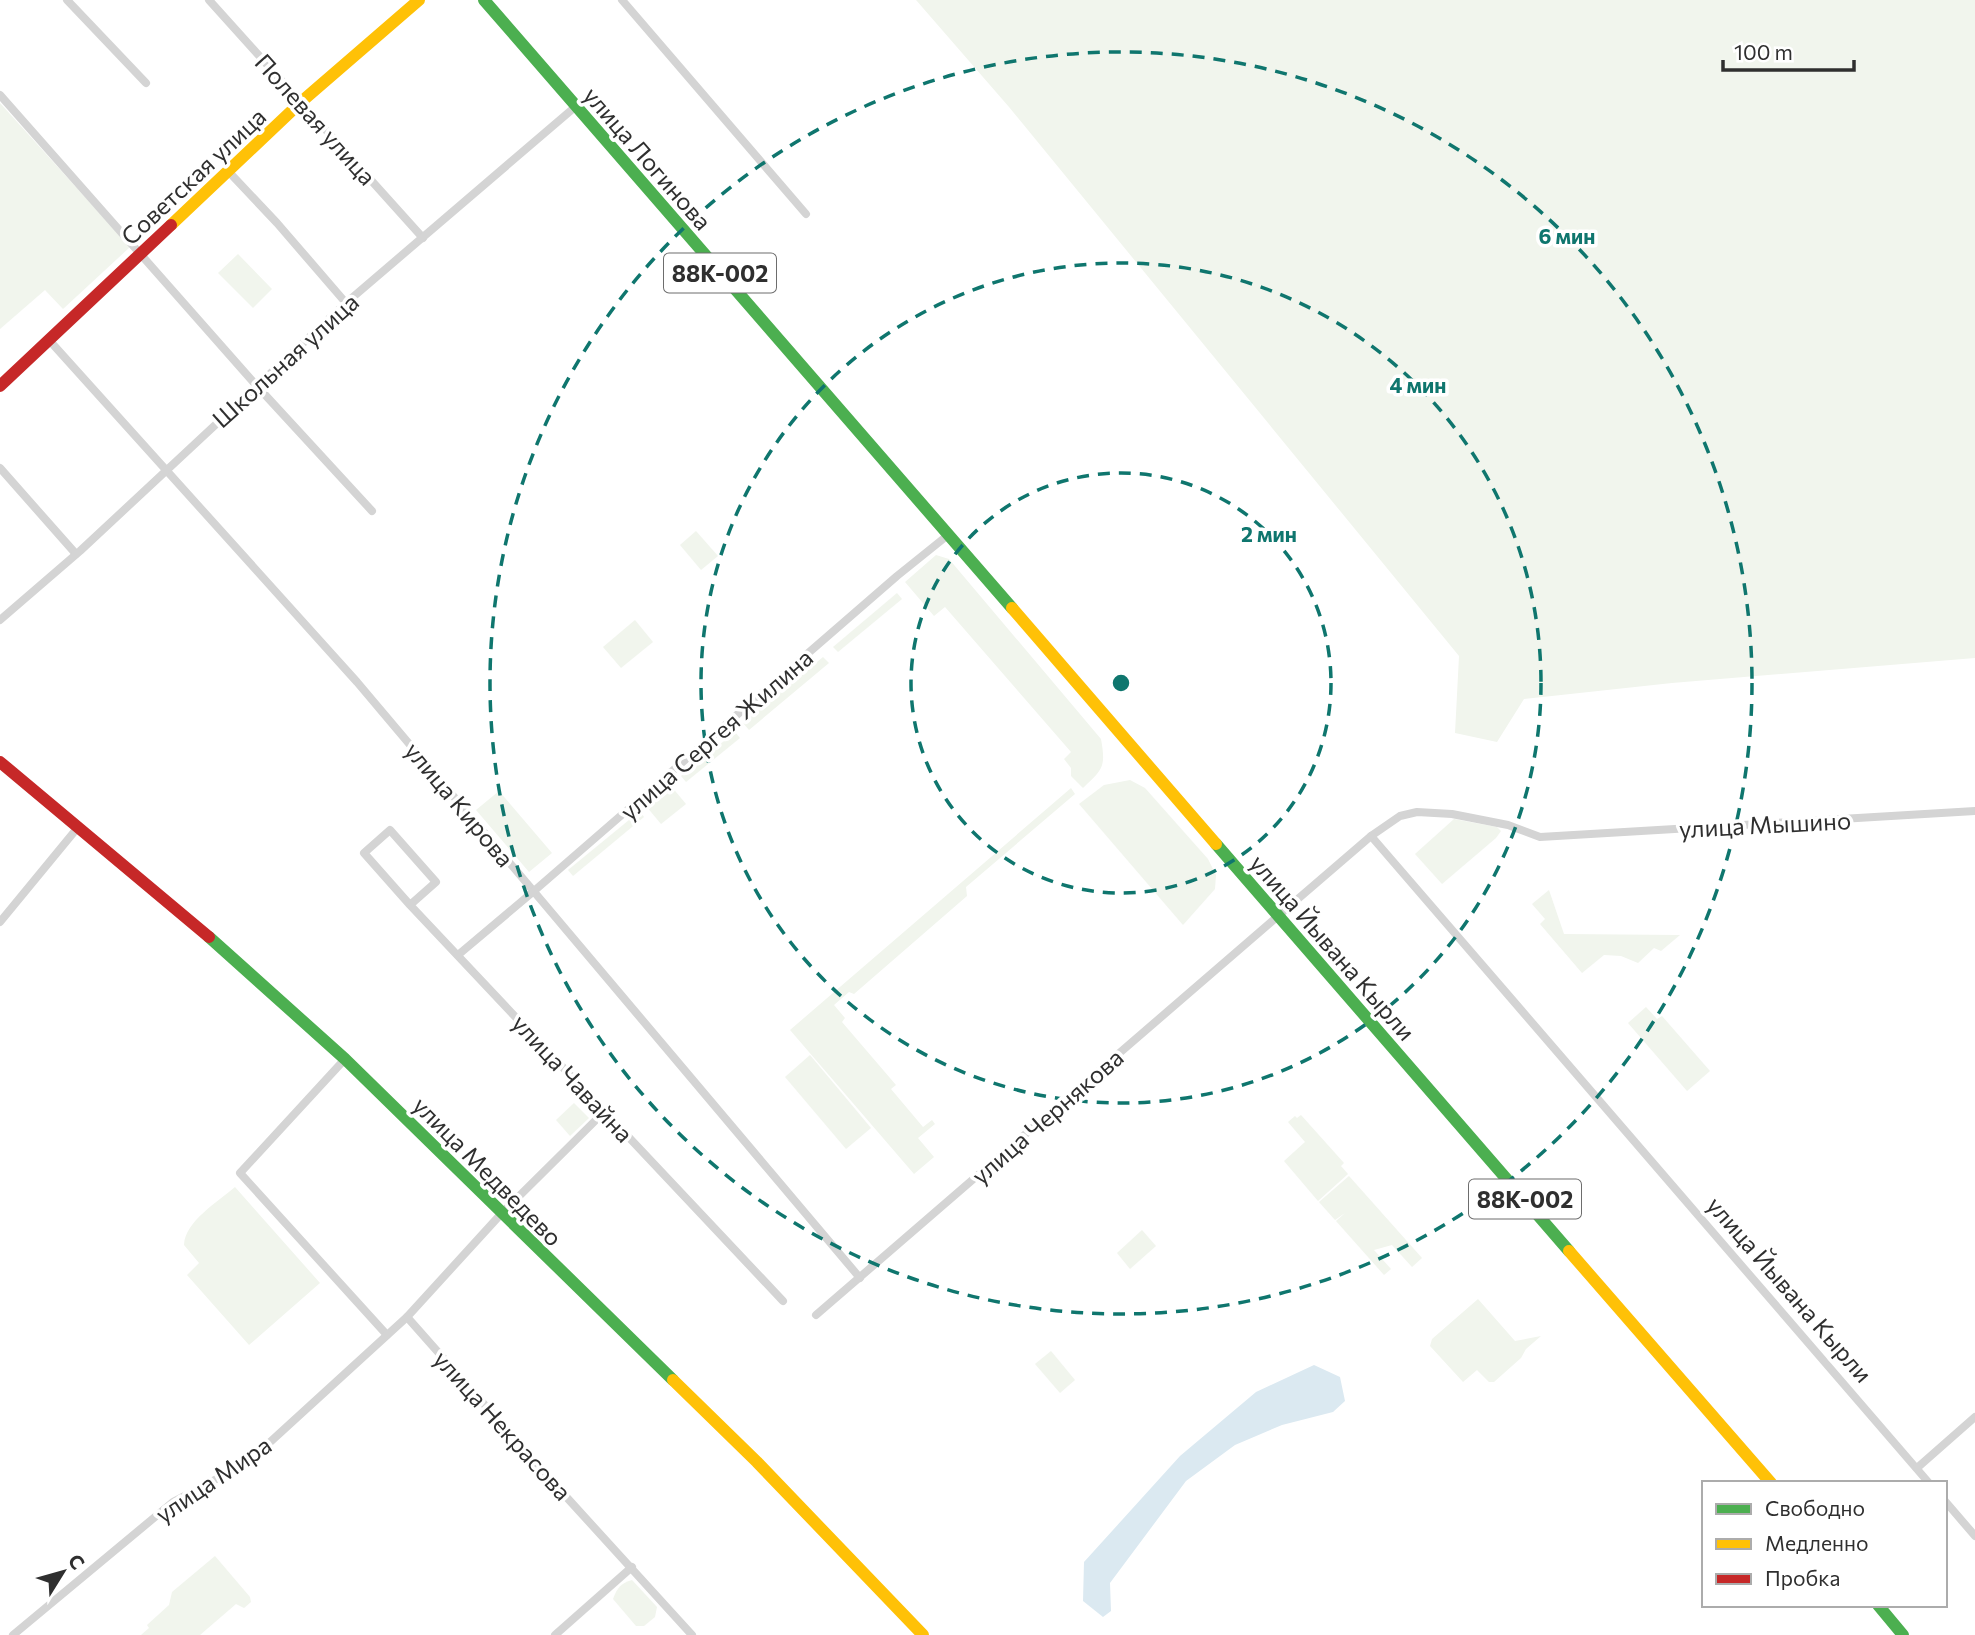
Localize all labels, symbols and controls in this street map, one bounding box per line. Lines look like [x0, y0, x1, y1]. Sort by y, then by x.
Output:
scale bar [1723, 28, 1854, 72]
text: 100 m [1734, 39, 1793, 64]
street label: Полевая улица [249, 47, 383, 191]
street label: улица Логинова [578, 81, 718, 235]
street label: Советская улица [115, 102, 271, 250]
text: 6 мин [1539, 223, 1595, 248]
road number: 88К-002 [664, 254, 776, 292]
street label: Школьная улица [206, 287, 364, 433]
text: 4 мин [1390, 372, 1446, 397]
text: 2 мин [1241, 521, 1297, 546]
street label: улица Сергея Жилина [614, 642, 818, 826]
centre of rings [1109, 671, 1133, 695]
street label: улица Кирова [400, 736, 520, 872]
street label: улица Мышино [1678, 805, 1852, 843]
street label: улица Йывана Кырли [1244, 848, 1422, 1046]
street label: улица Чавайна [506, 1008, 640, 1148]
street label: улица Чернякова [965, 1042, 1129, 1190]
street label: улица Медведево [407, 1090, 569, 1252]
road number: 88К-002 [1469, 1180, 1581, 1218]
street label: улица Йывана Кырли [1701, 1190, 1879, 1388]
street label: улица Некрасова [428, 1344, 578, 1506]
street label: улица Мира [150, 1430, 276, 1528]
legend [1702, 1481, 1947, 1607]
text: Свободно [1765, 1495, 1865, 1520]
text: Медленно [1765, 1530, 1869, 1555]
north arrow [28, 1537, 98, 1607]
text: С [64, 1549, 90, 1574]
text: Пробка [1765, 1565, 1840, 1590]

